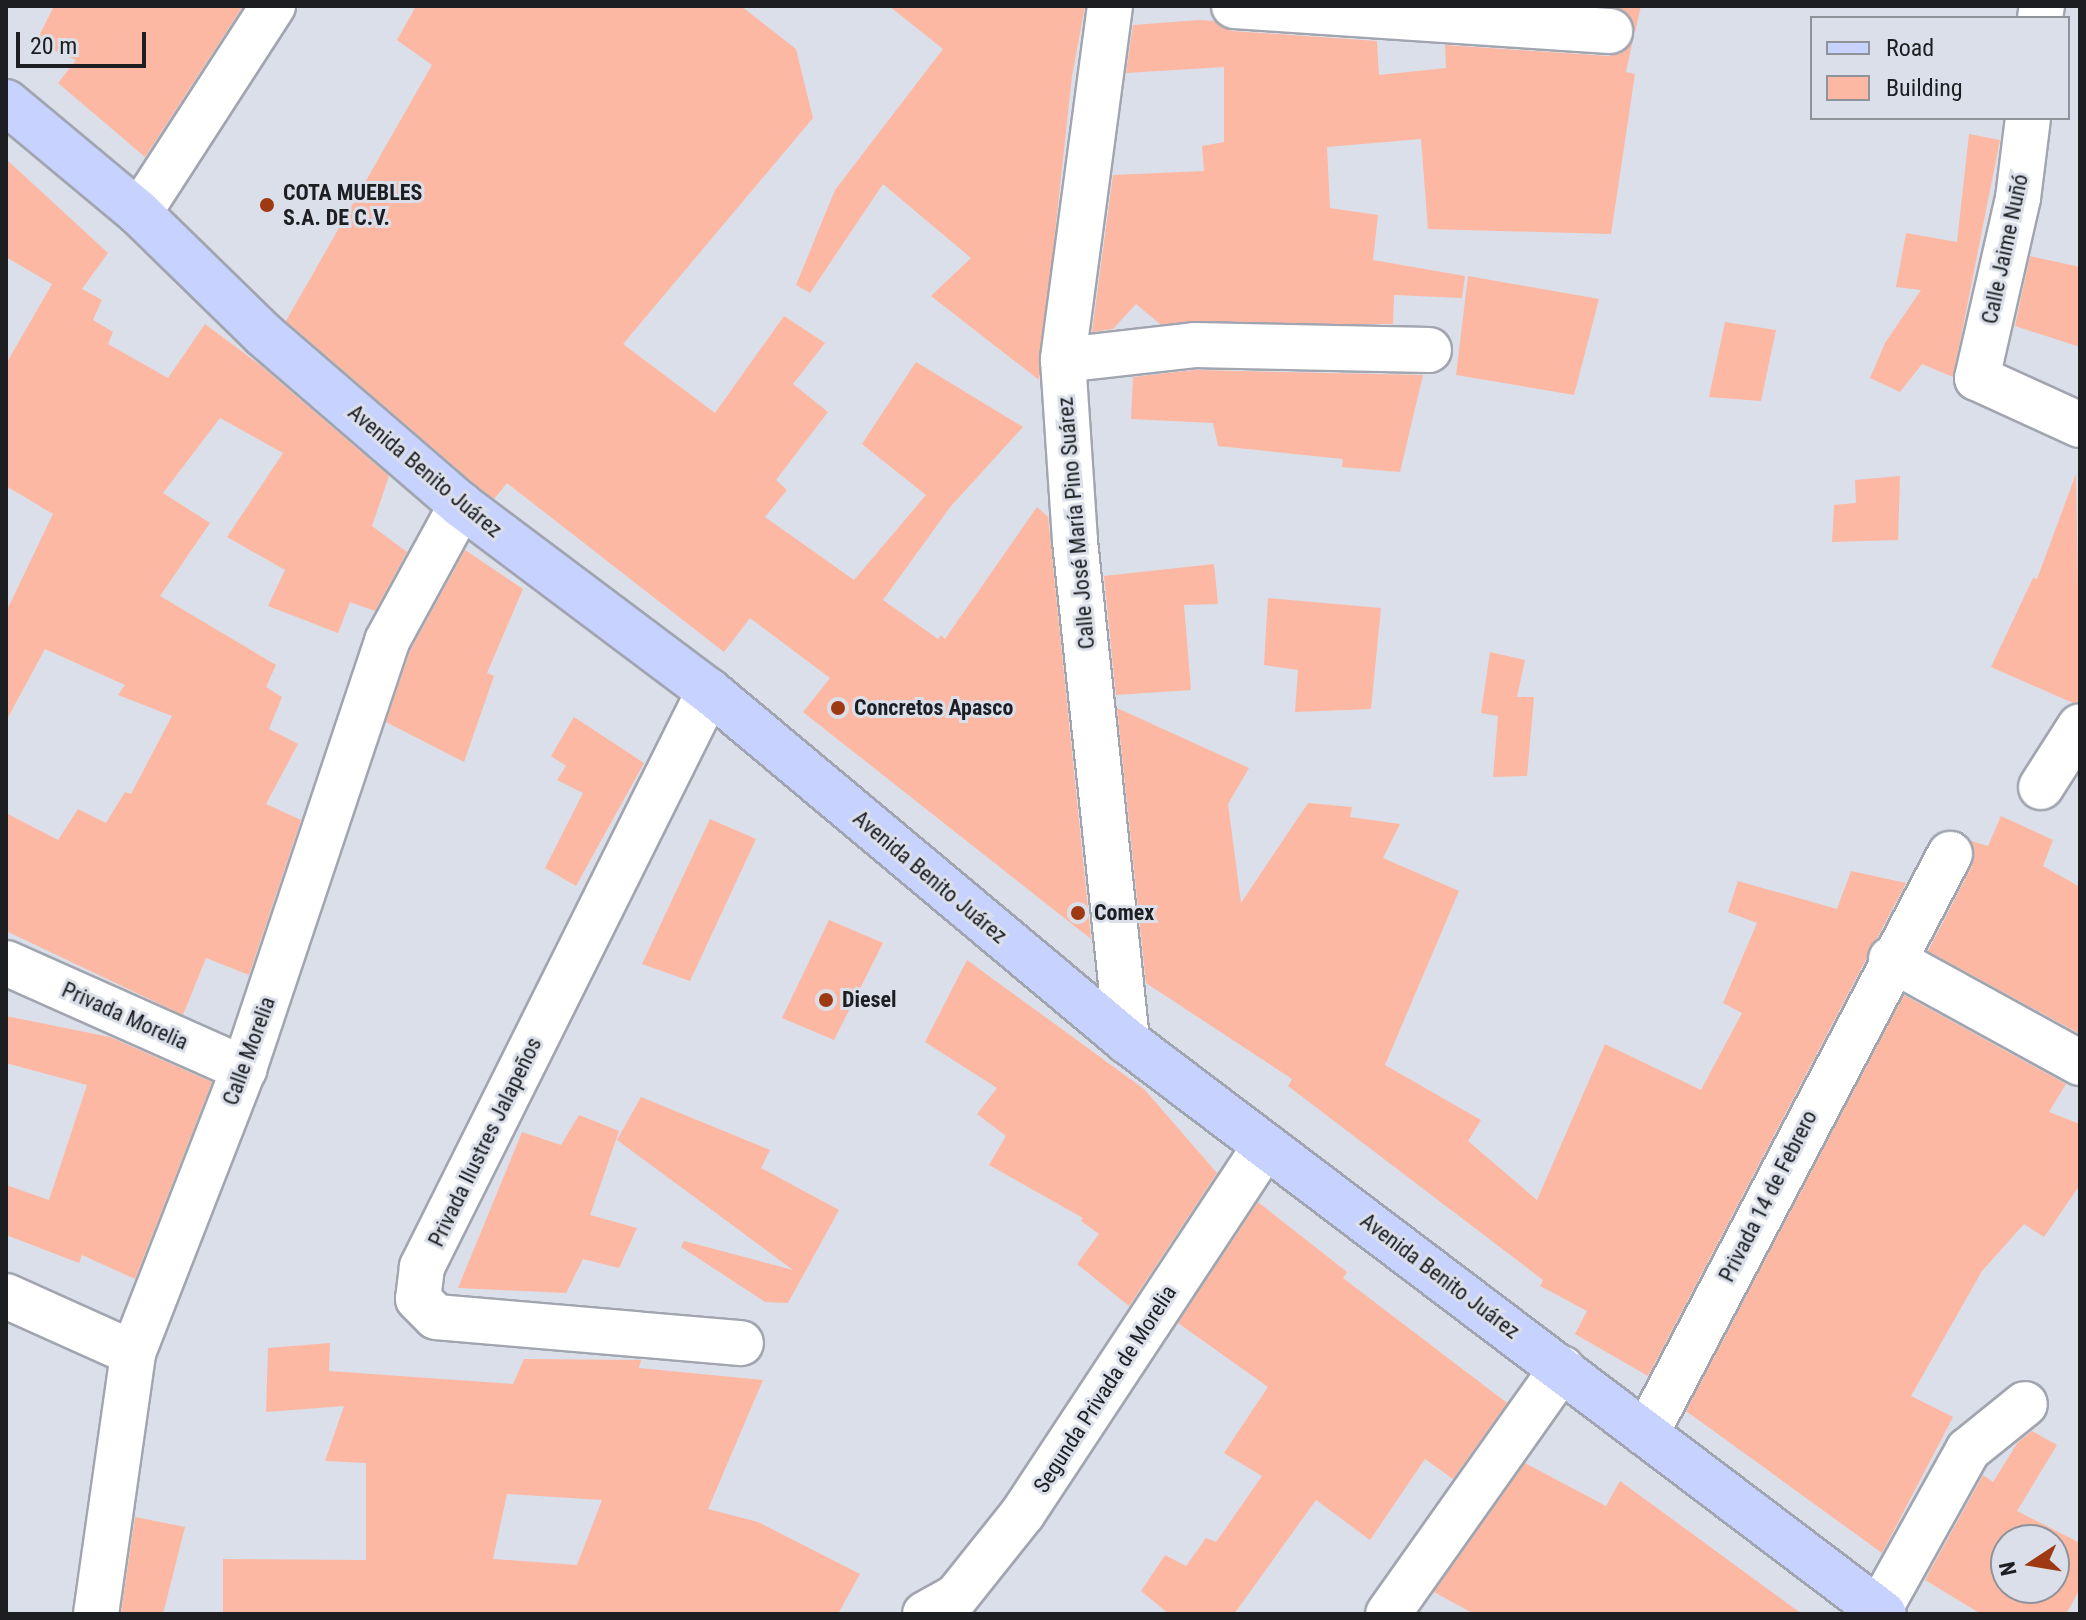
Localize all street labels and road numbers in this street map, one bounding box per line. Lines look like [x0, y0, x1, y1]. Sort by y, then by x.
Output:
street label: Calle Jaime Nuñó [1976, 172, 2034, 326]
street label: Calle José María Pino Suárez [1052, 396, 1100, 650]
street label: Avenida Benito Juárez [343, 399, 507, 543]
street label: Avenida Benito Juárez [848, 805, 1012, 949]
street label: Privada Morelia [58, 976, 192, 1056]
street label: Calle Morelia [217, 993, 281, 1109]
street label: Privada Ilustres Jalapeños [423, 1033, 547, 1251]
street label: Privada 14 de Febrero [1713, 1106, 1823, 1286]
street label: Avenida Benito Juárez [1355, 1207, 1525, 1345]
street label: Segunda Privada de Morelia [1028, 1280, 1182, 1498]

